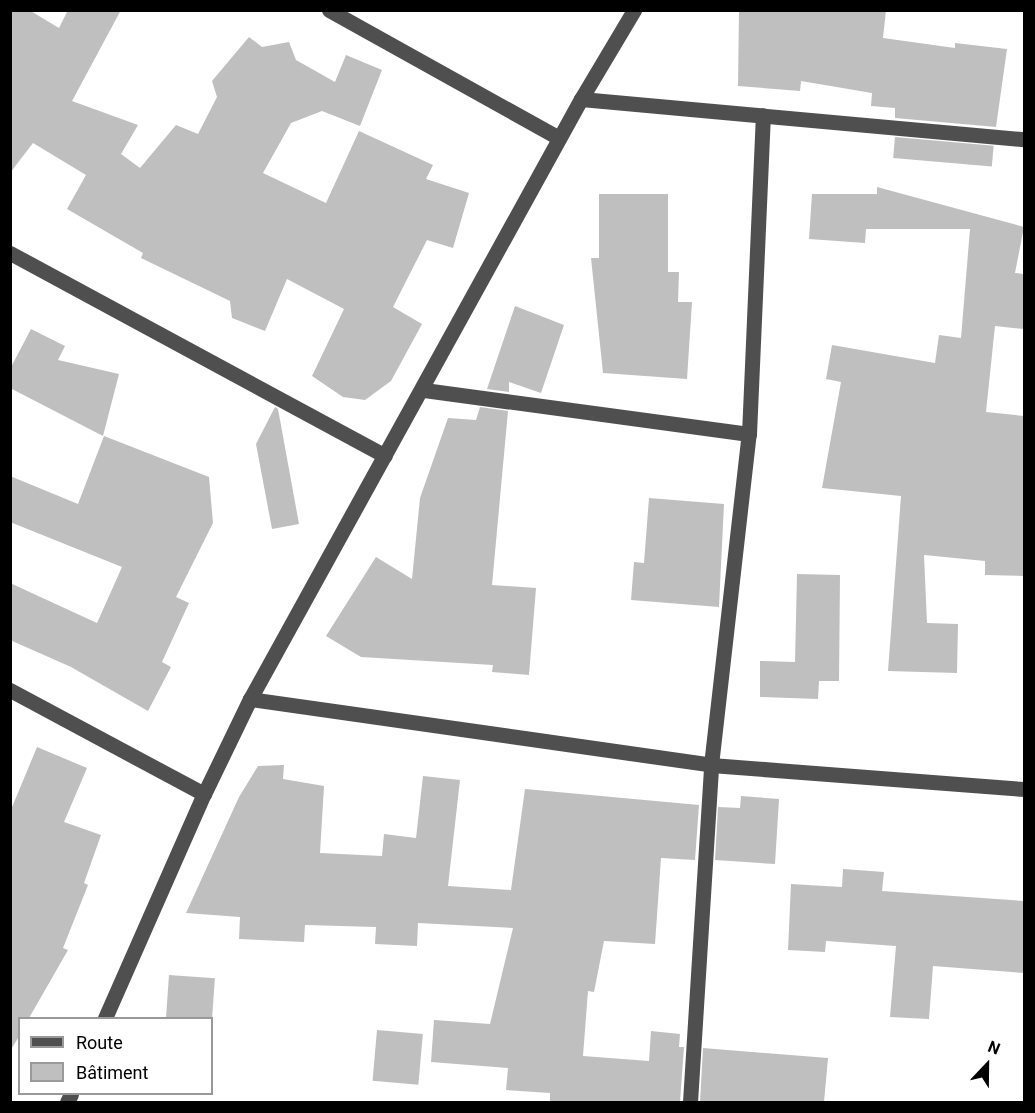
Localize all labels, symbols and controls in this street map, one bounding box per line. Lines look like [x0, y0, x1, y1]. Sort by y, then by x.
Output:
legend [18, 1017, 213, 1095]
text: Route [76, 1032, 123, 1053]
north arrow [957, 1035, 1017, 1095]
text: N [985, 1037, 1003, 1059]
text: Bâtiment [76, 1062, 148, 1083]

